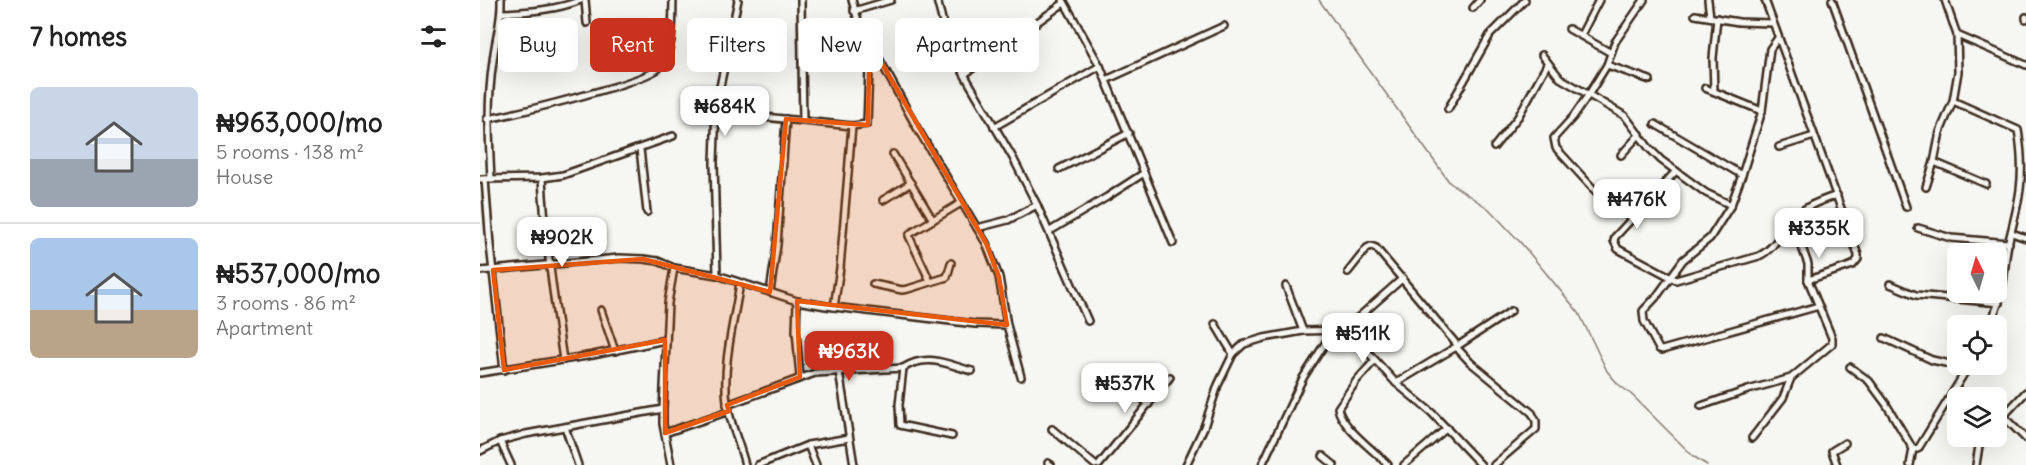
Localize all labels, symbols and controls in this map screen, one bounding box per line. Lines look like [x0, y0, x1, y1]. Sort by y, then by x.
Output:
chip: Buy [498, 18, 578, 72]
chip: Rent [590, 18, 675, 72]
chip: Filters [687, 18, 787, 72]
chip: New [799, 18, 883, 72]
chip: Apartment [895, 18, 1039, 72]
text: 7 homes [30, 20, 127, 53]
icon: filters [417, 20, 450, 53]
pin: ₦684K [683, 86, 767, 137]
text: ₦684K [694, 93, 756, 118]
text: ₦963,000/mo [216, 106, 383, 139]
icon: home [78, 111, 150, 183]
text: 5 rooms · 138 m² [216, 139, 364, 164]
text: House [216, 164, 273, 189]
pin: ₦476K [1595, 179, 1679, 230]
text: ₦476K [1607, 186, 1667, 211]
pin: ₦335K [1777, 208, 1861, 259]
text: ₦335K [1788, 215, 1850, 240]
pin: ₦902K [520, 217, 604, 268]
text: ₦902K [531, 224, 593, 249]
north arrow [1947, 243, 2007, 303]
map controls [1947, 243, 2007, 447]
text: ₦537,000/mo [216, 257, 380, 290]
icon: home [78, 262, 150, 334]
text: 3 rooms · 86 m² [216, 290, 356, 315]
pin: ₦511K [1321, 313, 1405, 364]
text: Apartment [216, 315, 313, 340]
button: locate [1947, 315, 2007, 375]
text: ₦511K [1336, 320, 1390, 345]
pin: ₦963K [807, 331, 891, 382]
text: ₦963K [818, 338, 880, 363]
pin: ₦537K [1083, 363, 1167, 414]
text: ₦537K [1095, 370, 1155, 395]
button: layers [1947, 387, 2007, 447]

